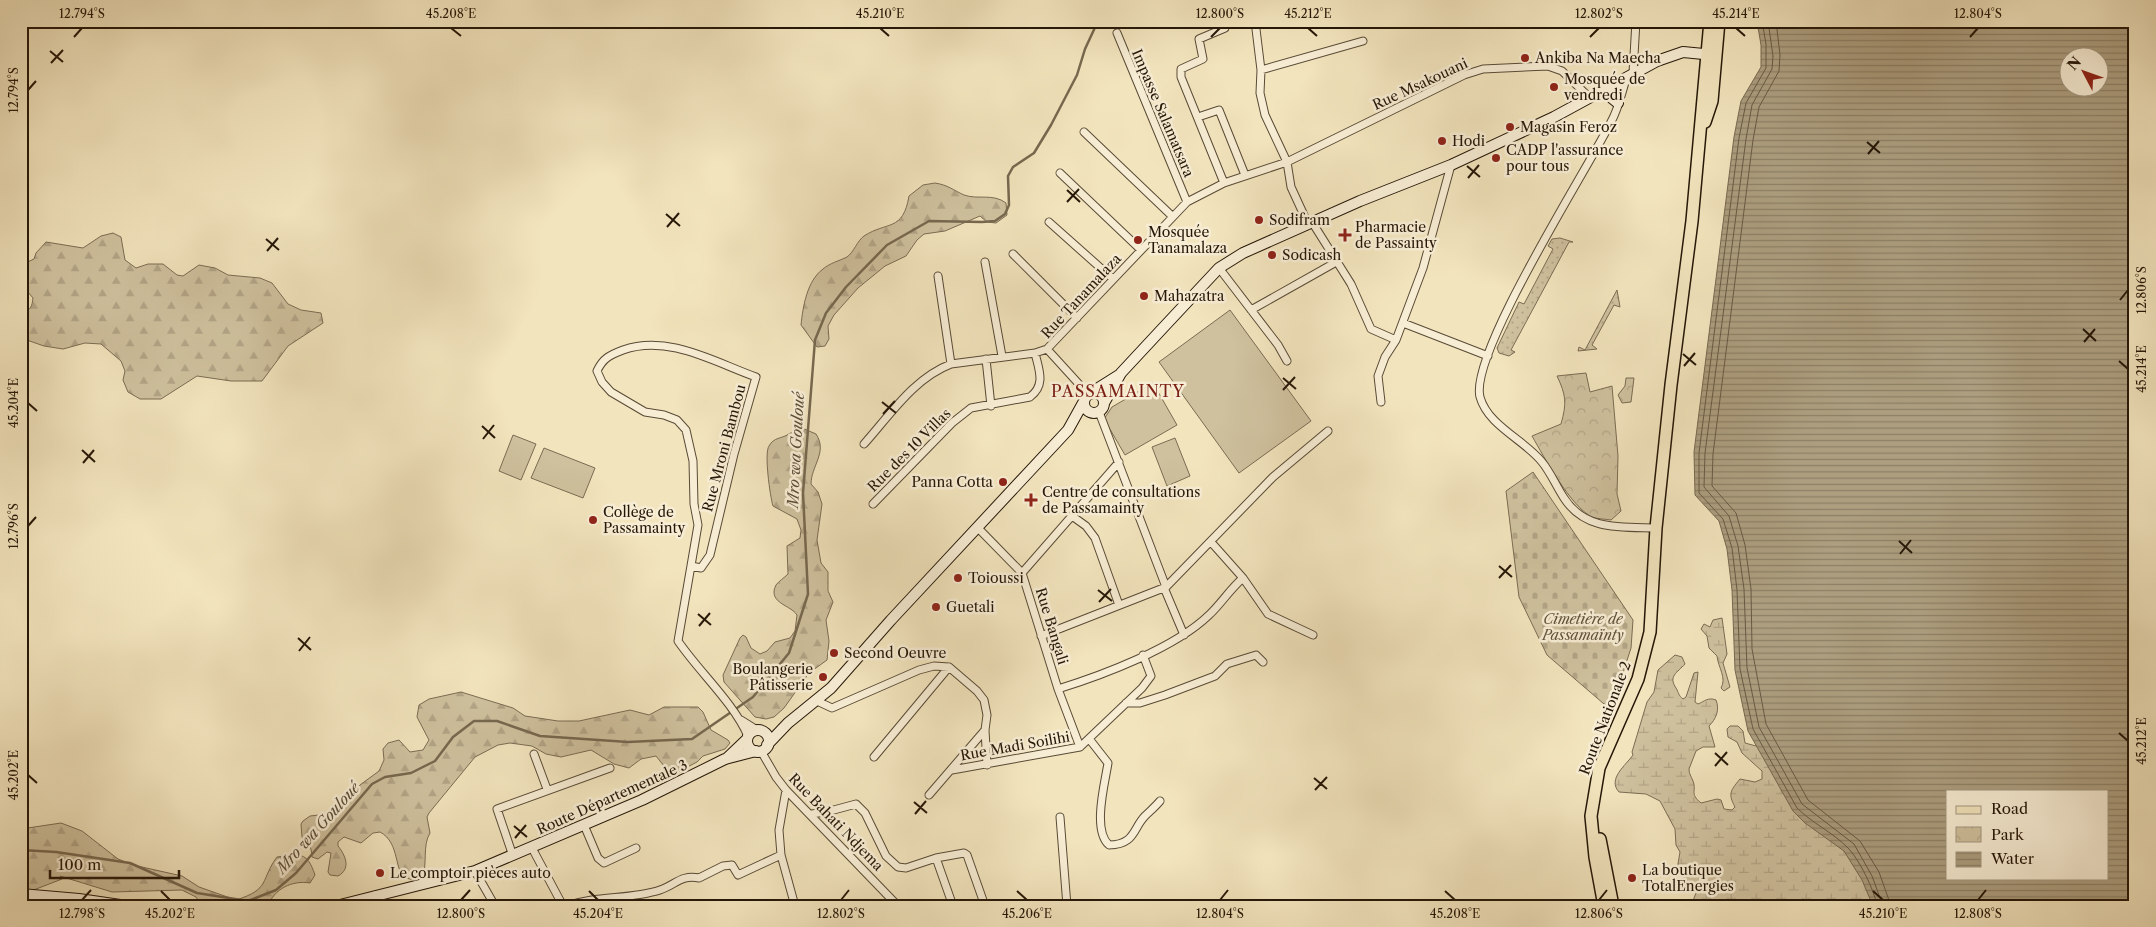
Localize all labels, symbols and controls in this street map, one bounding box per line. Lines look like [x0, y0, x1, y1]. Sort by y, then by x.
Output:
text: 12.794°S [59, 6, 105, 21]
text: 45.208°E [426, 6, 476, 21]
text: 45.210°E [856, 6, 904, 21]
text: 12.800°S [1196, 6, 1244, 21]
text: 45.212°E [1284, 6, 1332, 21]
text: 12.802°S [1575, 6, 1623, 21]
text: 45.214°E [1712, 6, 1760, 21]
text: 12.804°S [1954, 6, 2002, 21]
street label: Impasse Salamatsara [1128, 46, 1198, 180]
north arrow [2058, 48, 2108, 98]
place label: Ankiba Na Maecha [1534, 49, 1661, 67]
marker: Ankiba Na Maecha [1519, 52, 1531, 64]
text: N [2063, 53, 2085, 74]
street label: Rue Msakouani [1369, 54, 1471, 114]
text: 12.794°S [6, 67, 21, 113]
place label: Mosquée de vendredi [1563, 70, 1645, 104]
marker: Mosquée de vendredi [1548, 81, 1560, 93]
place label: Magasin Feroz [1520, 118, 1617, 136]
marker: Magasin Feroz [1504, 121, 1516, 133]
place label: Hodi [1452, 132, 1485, 150]
marker: Hodi [1436, 135, 1448, 147]
place label: CADP l'assurance pour tous [1506, 141, 1624, 175]
marker: CADP l'assurance pour tous [1490, 152, 1502, 164]
place label: Sodifram [1269, 211, 1330, 229]
marker: Sodifram [1253, 214, 1265, 226]
place label: Pharmacie de Passainty [1355, 218, 1437, 252]
place label: Mosquée Tanamalaza [1148, 223, 1228, 257]
marker: Pharmacie de Passainty [1339, 229, 1351, 241]
marker: Mosquée Tanamalaza [1132, 234, 1144, 246]
place label: Sodicash [1282, 246, 1342, 264]
street label: Rue Tanamalaza [1037, 249, 1125, 342]
marker: Sodicash [1266, 249, 1278, 261]
text: 12.806°S [2134, 266, 2149, 314]
place label: Mahazatra [1154, 287, 1225, 305]
marker: Mahazatra [1138, 290, 1150, 302]
text: 45.214°E [2134, 345, 2149, 393]
text: 45.204°E [6, 378, 21, 428]
district label: PASSAMAINTY [1051, 381, 1185, 401]
street label: Rue Mroni Bambou [698, 382, 750, 514]
water label: Mro wa Gouloué [783, 390, 808, 510]
street label: Rue des 10 Villas [863, 404, 955, 496]
place label: Panna Cotta [911, 473, 994, 491]
marker: Panna Cotta [997, 476, 1009, 488]
place label: Centre de consultations de Passamainty [1042, 483, 1200, 517]
marker: Centre de consultations de Passamainty [1024, 493, 1038, 507]
text: 12.796°S [6, 503, 21, 549]
place label: Collège de Passamainty [603, 503, 685, 537]
marker: Collège de Passamainty [587, 514, 599, 526]
place label: Toioussi [968, 569, 1024, 587]
marker: Toioussi [952, 572, 964, 584]
street label: Rue Bangali [1032, 585, 1072, 667]
place label: Guetali [946, 598, 995, 616]
marker: Guetali [930, 601, 942, 613]
park label: Cimetière de Passamaïnty [1541, 610, 1624, 644]
place label: Second Oeuvre [844, 644, 946, 662]
marker: Second Oeuvre [828, 647, 840, 659]
street label: Route Nationale 2 [1575, 659, 1635, 777]
place label: Boulangerie Pâtisserie [733, 660, 813, 694]
marker: Boulangerie Pâtisserie [817, 671, 829, 683]
text: 45.212°E [2134, 717, 2149, 765]
street label: Rue Madi Soilihi [959, 727, 1071, 765]
text: 45.202°E [6, 750, 21, 800]
street label: Route Départementale 3 [534, 756, 690, 838]
street label: Rue Bahati Ndjema [785, 769, 888, 875]
water label: Mro wa Gouloué [270, 777, 365, 879]
legend [1946, 790, 2108, 880]
text: Road [1991, 799, 2028, 818]
text: Park [1991, 825, 2025, 844]
scale bar [50, 847, 179, 879]
text: Water [1990, 849, 2035, 868]
text: 100 m [58, 855, 101, 874]
place label: La boutique TotalEnergies [1642, 861, 1734, 895]
place label: Le comptoir pièces auto [390, 864, 551, 882]
marker: Le comptoir pièces auto [374, 867, 386, 879]
marker: La boutique TotalEnergies [1626, 872, 1638, 884]
text: 12.798°S [59, 906, 105, 921]
text: 45.202°E [145, 906, 195, 921]
text: 12.800°S [437, 906, 485, 921]
text: 45.204°E [573, 906, 623, 921]
text: 12.802°S [817, 906, 865, 921]
text: 45.206°E [1002, 906, 1052, 921]
text: 12.804°S [1196, 906, 1244, 921]
text: 45.208°E [1430, 906, 1480, 921]
text: 12.806°S [1575, 906, 1623, 921]
text: 45.210°E [1859, 906, 1907, 921]
text: 12.808°S [1954, 906, 2002, 921]

